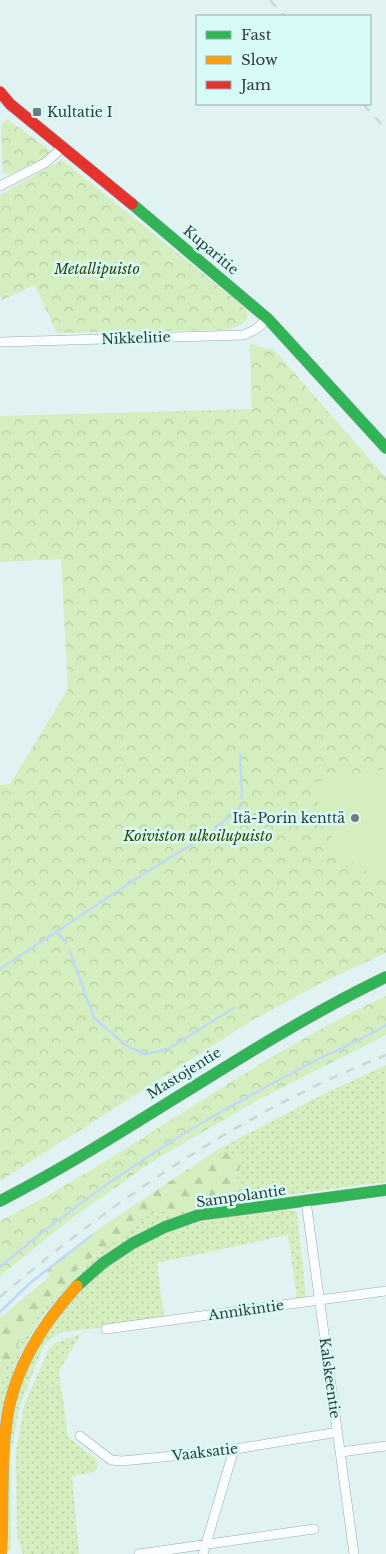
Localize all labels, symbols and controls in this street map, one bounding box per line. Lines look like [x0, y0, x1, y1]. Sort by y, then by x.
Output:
legend [196, 15, 371, 105]
text: Fast [241, 25, 272, 44]
text: Slow [241, 50, 278, 69]
text: Jam [239, 75, 271, 94]
place label: Kultatie I [47, 103, 113, 121]
marker: Kultatie I [31, 106, 43, 118]
street label: Kuparitie [180, 222, 242, 278]
park label: Metallipuisto [53, 260, 140, 278]
street label: Nikkelitie [101, 328, 171, 348]
place label: Itä-Porin kenttä [232, 809, 345, 827]
marker: Itä-Porin kenttä [349, 812, 361, 824]
park label: Koiviston ulkoilupuisto [122, 827, 273, 845]
street label: Mastojentie [144, 1043, 224, 1103]
street label: Sampolantie [195, 1181, 287, 1211]
street label: Annikintie [206, 1296, 285, 1324]
street label: Kalskeentie [315, 1336, 345, 1420]
street label: Vaaksatie [170, 1439, 239, 1465]

